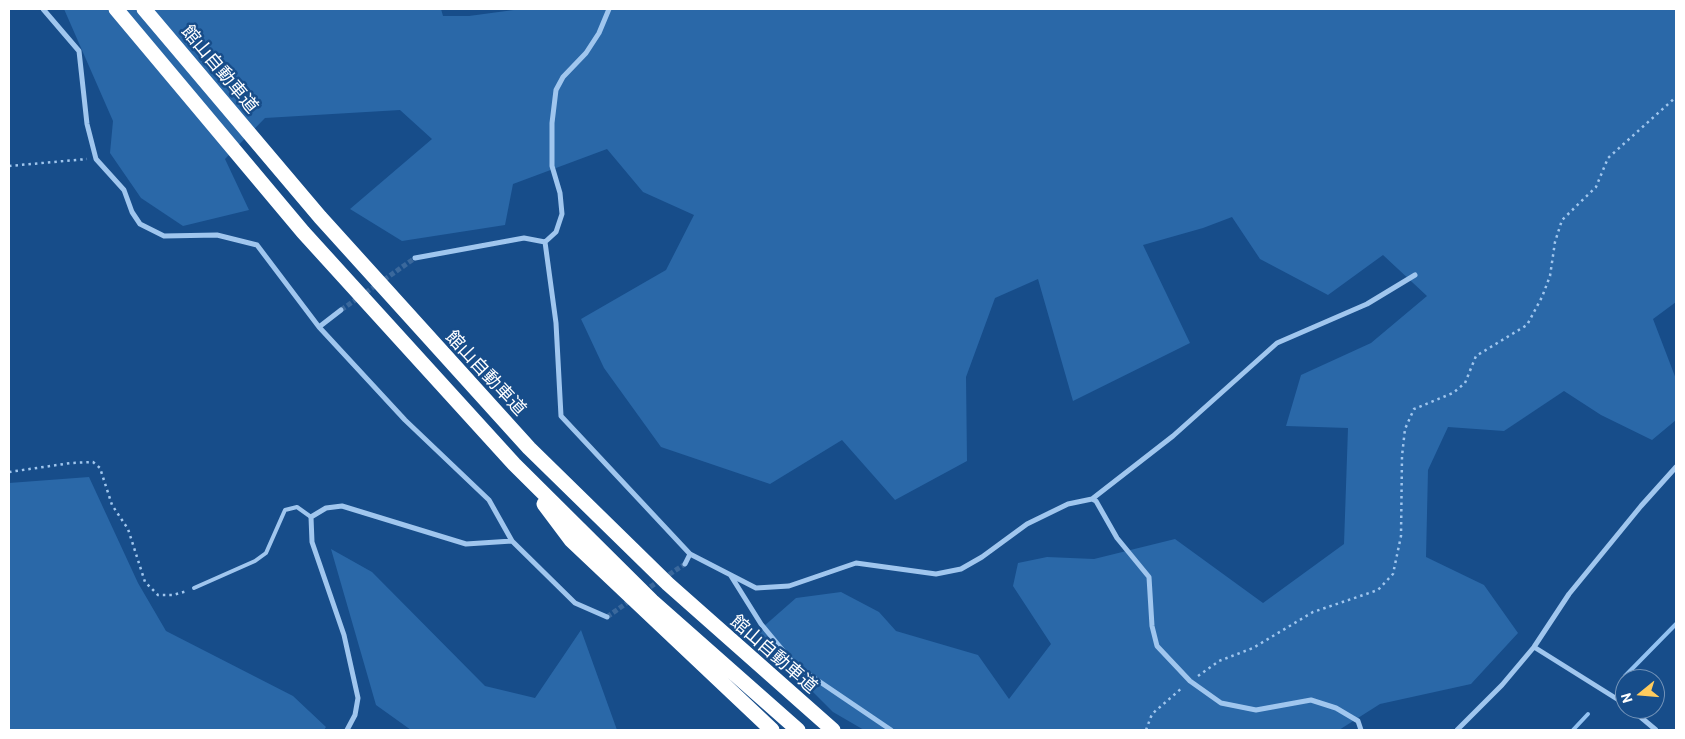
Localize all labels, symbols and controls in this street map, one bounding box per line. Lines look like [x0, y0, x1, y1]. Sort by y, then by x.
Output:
street label: 館山自動車道 [177, 21, 263, 117]
street label: 館山自動車道 [441, 326, 531, 420]
street label: 館山自動車道 [726, 610, 822, 698]
north arrow [1615, 669, 1665, 719]
text: N [1617, 691, 1636, 705]

